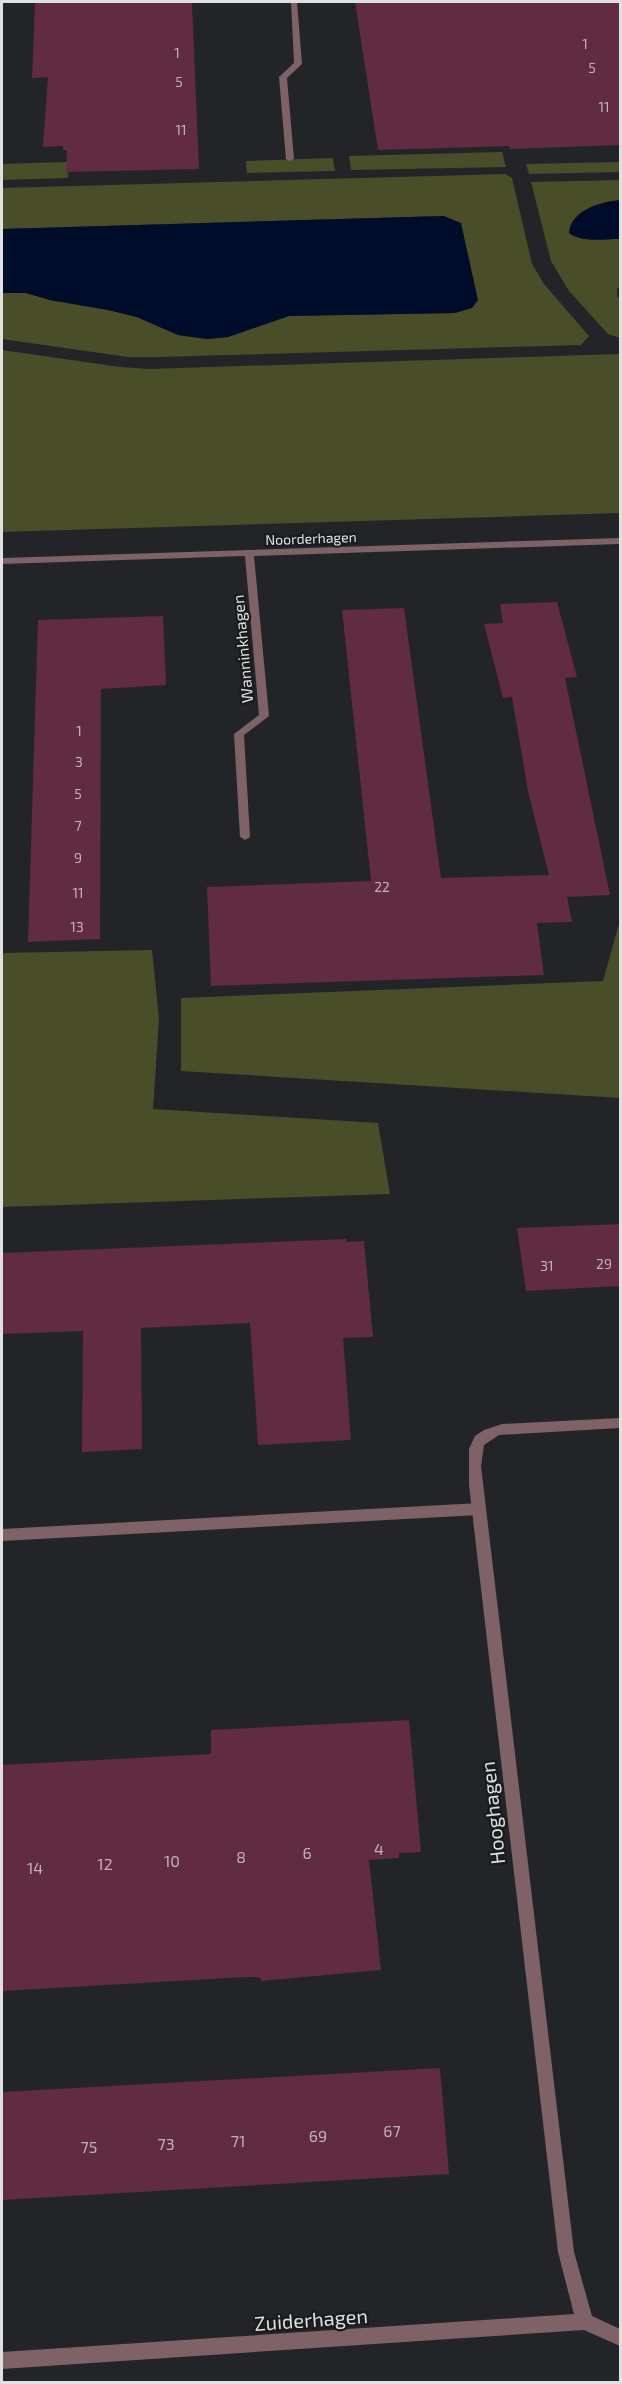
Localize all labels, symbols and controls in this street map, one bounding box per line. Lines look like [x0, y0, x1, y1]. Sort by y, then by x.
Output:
house number: 1 [582, 35, 588, 52]
house number: 1 [174, 44, 180, 61]
house number: 5 [588, 59, 596, 76]
house number: 5 [175, 73, 183, 90]
house number: 11 [598, 98, 610, 115]
house number: 11 [175, 121, 187, 138]
street label: Noorderhagen [265, 528, 357, 548]
street label: Wanninkhagen [228, 594, 256, 704]
house number: 1 [76, 722, 82, 739]
house number: 3 [75, 753, 83, 770]
house number: 5 [74, 785, 82, 802]
house number: 7 [74, 817, 82, 834]
house number: 9 [74, 849, 82, 866]
house number: 22 [374, 878, 390, 895]
house number: 11 [72, 884, 84, 901]
house number: 13 [70, 918, 84, 935]
house number: 29 [596, 1255, 612, 1272]
house number: 31 [540, 1257, 554, 1274]
street label: Hooghagen [475, 1760, 509, 1866]
house number: 4 [374, 1839, 384, 1858]
house number: 6 [302, 1843, 312, 1862]
house number: 8 [236, 1847, 246, 1866]
house number: 10 [164, 1851, 180, 1870]
house number: 12 [97, 1854, 113, 1873]
house number: 14 [27, 1858, 43, 1877]
house number: 67 [383, 2121, 401, 2140]
house number: 69 [309, 2126, 327, 2145]
house number: 71 [231, 2131, 245, 2150]
house number: 73 [157, 2134, 175, 2153]
house number: 75 [81, 2137, 97, 2156]
street label: Zuiderhagen [253, 2303, 369, 2335]

